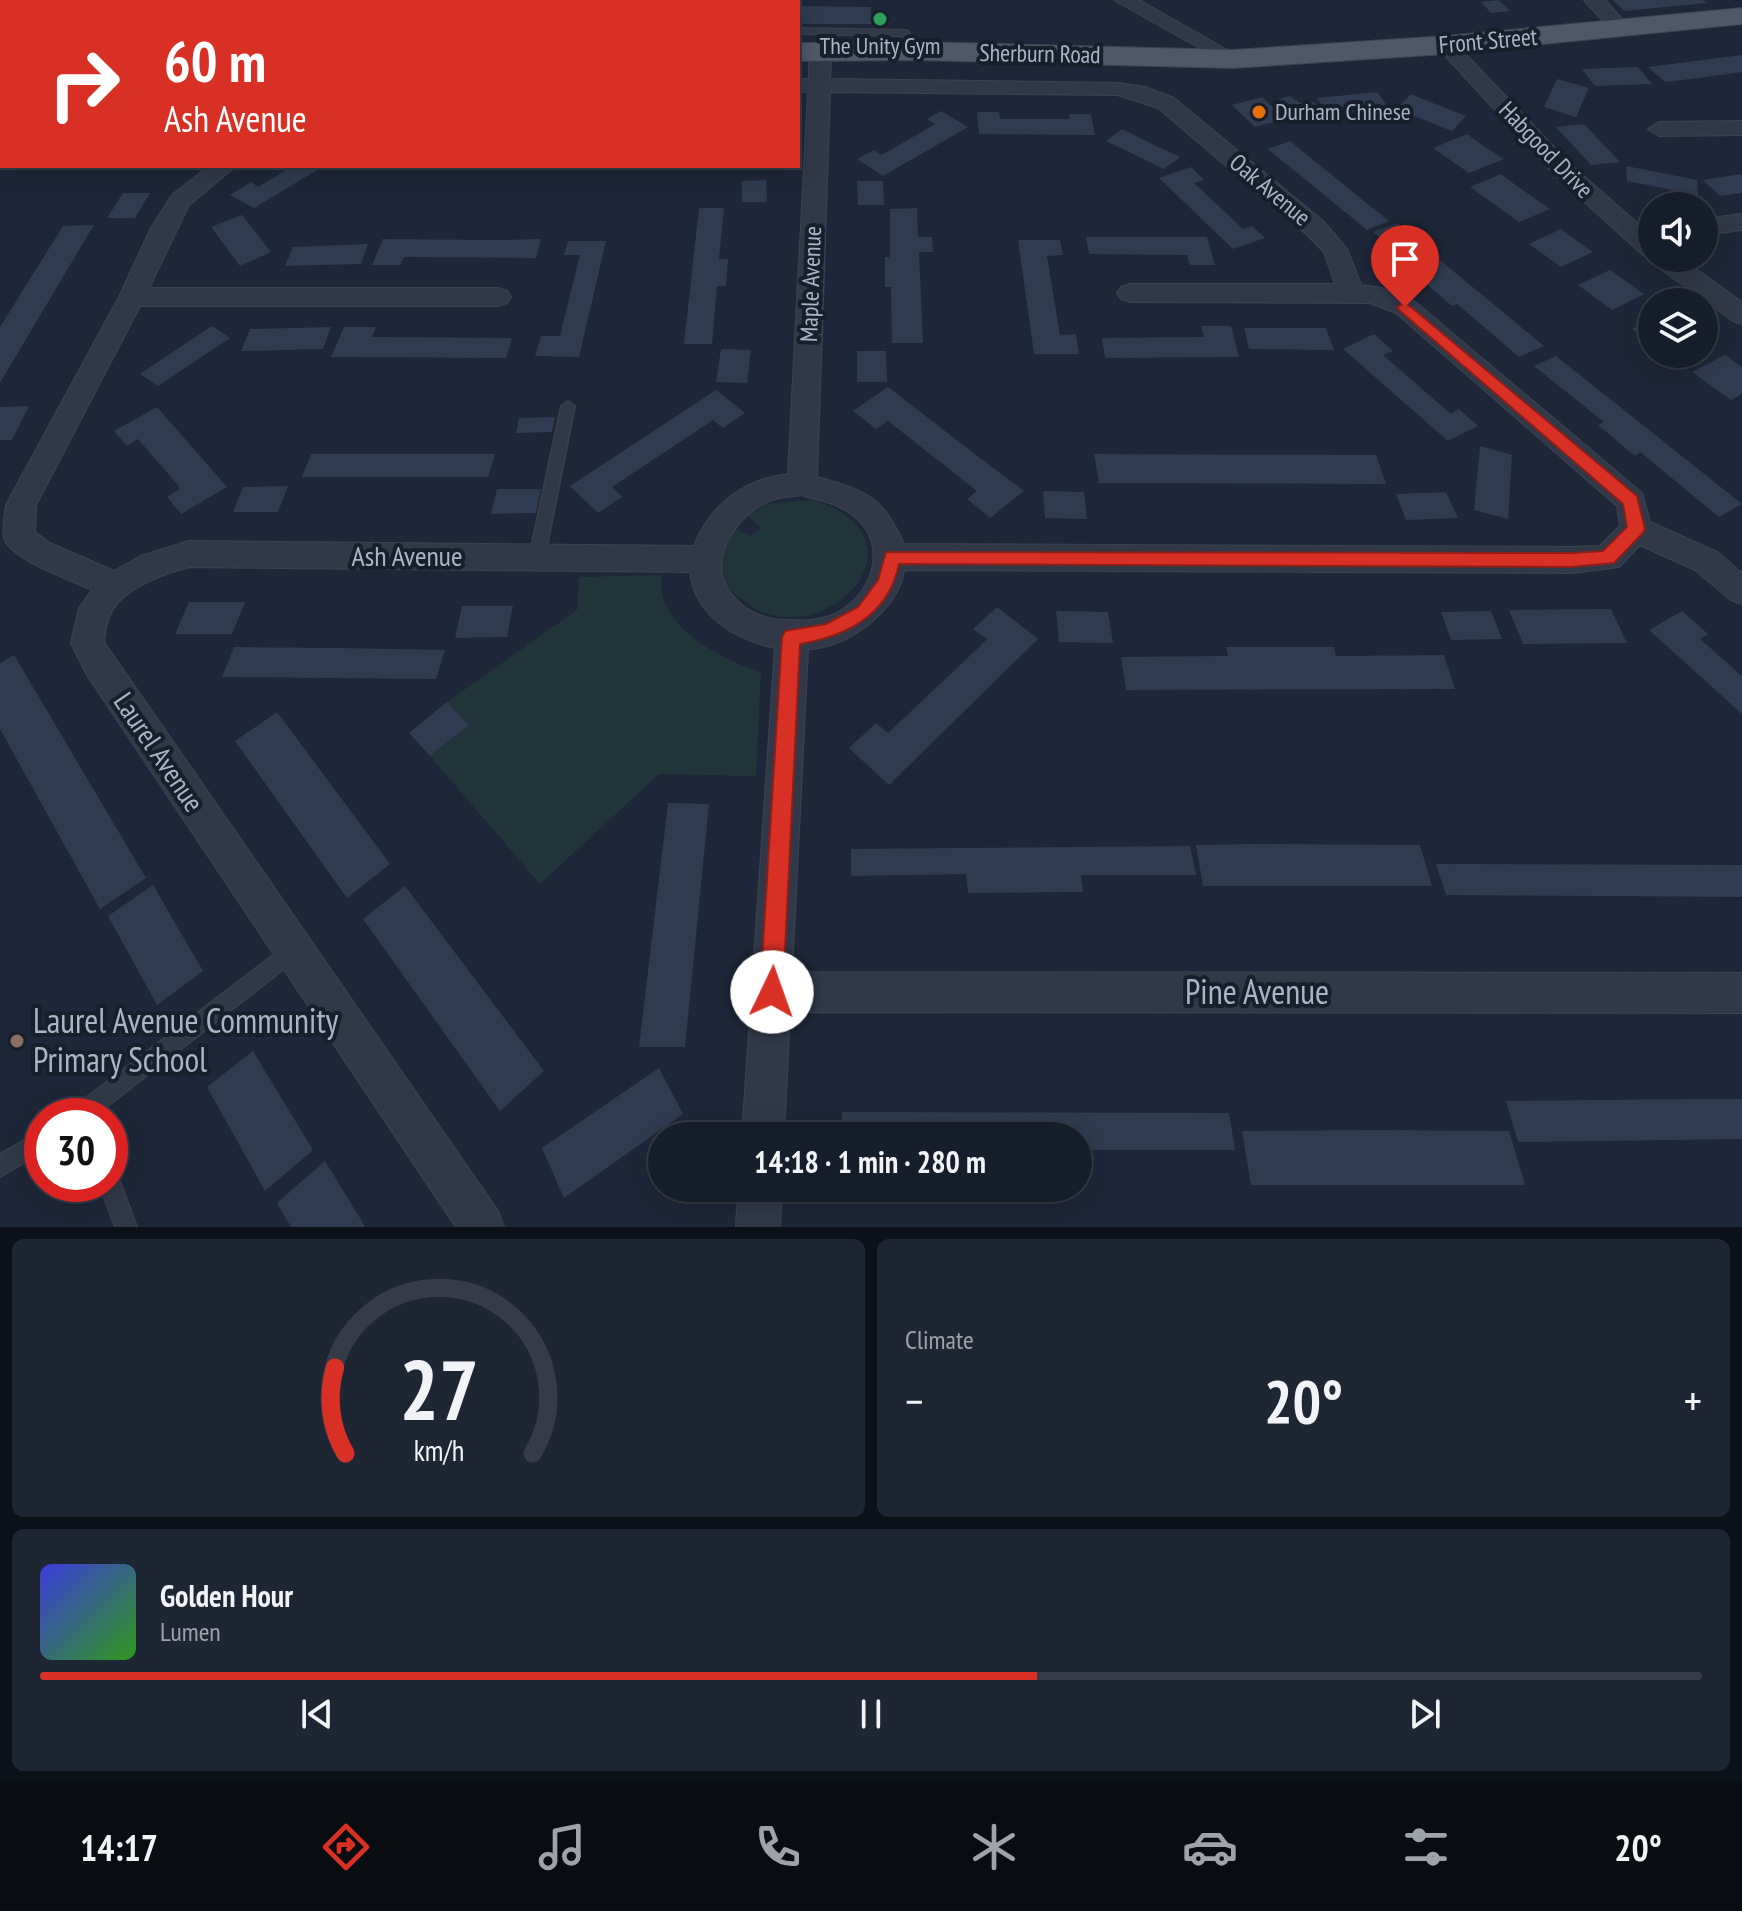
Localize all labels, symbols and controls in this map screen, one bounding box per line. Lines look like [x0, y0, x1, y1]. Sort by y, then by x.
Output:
marker: The Unity Gym [871, 10, 889, 28]
street label: Front Street [1437, 21, 1539, 60]
text: 60 m [164, 25, 266, 97]
place label: The Unity Gym [820, 30, 940, 61]
icon: right [32, 32, 136, 136]
street label: Sherburn Road [979, 37, 1101, 70]
text: Ash Avenue [164, 95, 307, 142]
street label: Habgood Drive [1492, 95, 1600, 205]
place label: Durham Chinese [1275, 96, 1411, 127]
marker: Durham Chinese [1250, 103, 1268, 121]
street label: Oak Avenue [1223, 147, 1317, 233]
map controls [1638, 192, 1718, 368]
button: sound [1638, 192, 1718, 272]
street label: Maple Avenue [793, 225, 828, 342]
pin [1371, 225, 1439, 307]
icon: arrive [1383, 237, 1427, 281]
button: layers [1638, 288, 1718, 368]
street label: Ash Avenue [351, 537, 463, 574]
street label: Laurel Avenue [106, 685, 213, 819]
position arrow [730, 950, 814, 1034]
street label: Pine Avenue [1185, 969, 1329, 1013]
place label: Laurel Avenue Community Primary School [33, 998, 339, 1081]
marker: Laurel Avenue Community Primary School [8, 1032, 26, 1050]
speed limit sign: 30 [24, 1098, 128, 1202]
text: 14:18 · 1 min · 280 m [754, 1142, 986, 1181]
text: Climate [905, 1323, 974, 1356]
text: 27 [399, 1335, 478, 1443]
text: 20° [1264, 1362, 1343, 1440]
text: − [905, 1372, 923, 1429]
text: + [1684, 1372, 1702, 1429]
text: km/h [413, 1432, 464, 1469]
text: Golden Hour [160, 1576, 293, 1615]
text: Lumen [160, 1615, 221, 1648]
icon: previous [295, 1692, 339, 1736]
icon: pause [849, 1692, 893, 1736]
icon: next [1403, 1692, 1447, 1736]
icon: directions [318, 1819, 374, 1875]
icon: music [534, 1819, 590, 1875]
icon: phone [750, 1819, 806, 1875]
icon: climate [966, 1819, 1022, 1875]
icon: car [1182, 1819, 1238, 1875]
icon: filters [1398, 1819, 1454, 1875]
text: 14:17 [80, 1824, 158, 1871]
text: 20° [1614, 1824, 1662, 1871]

